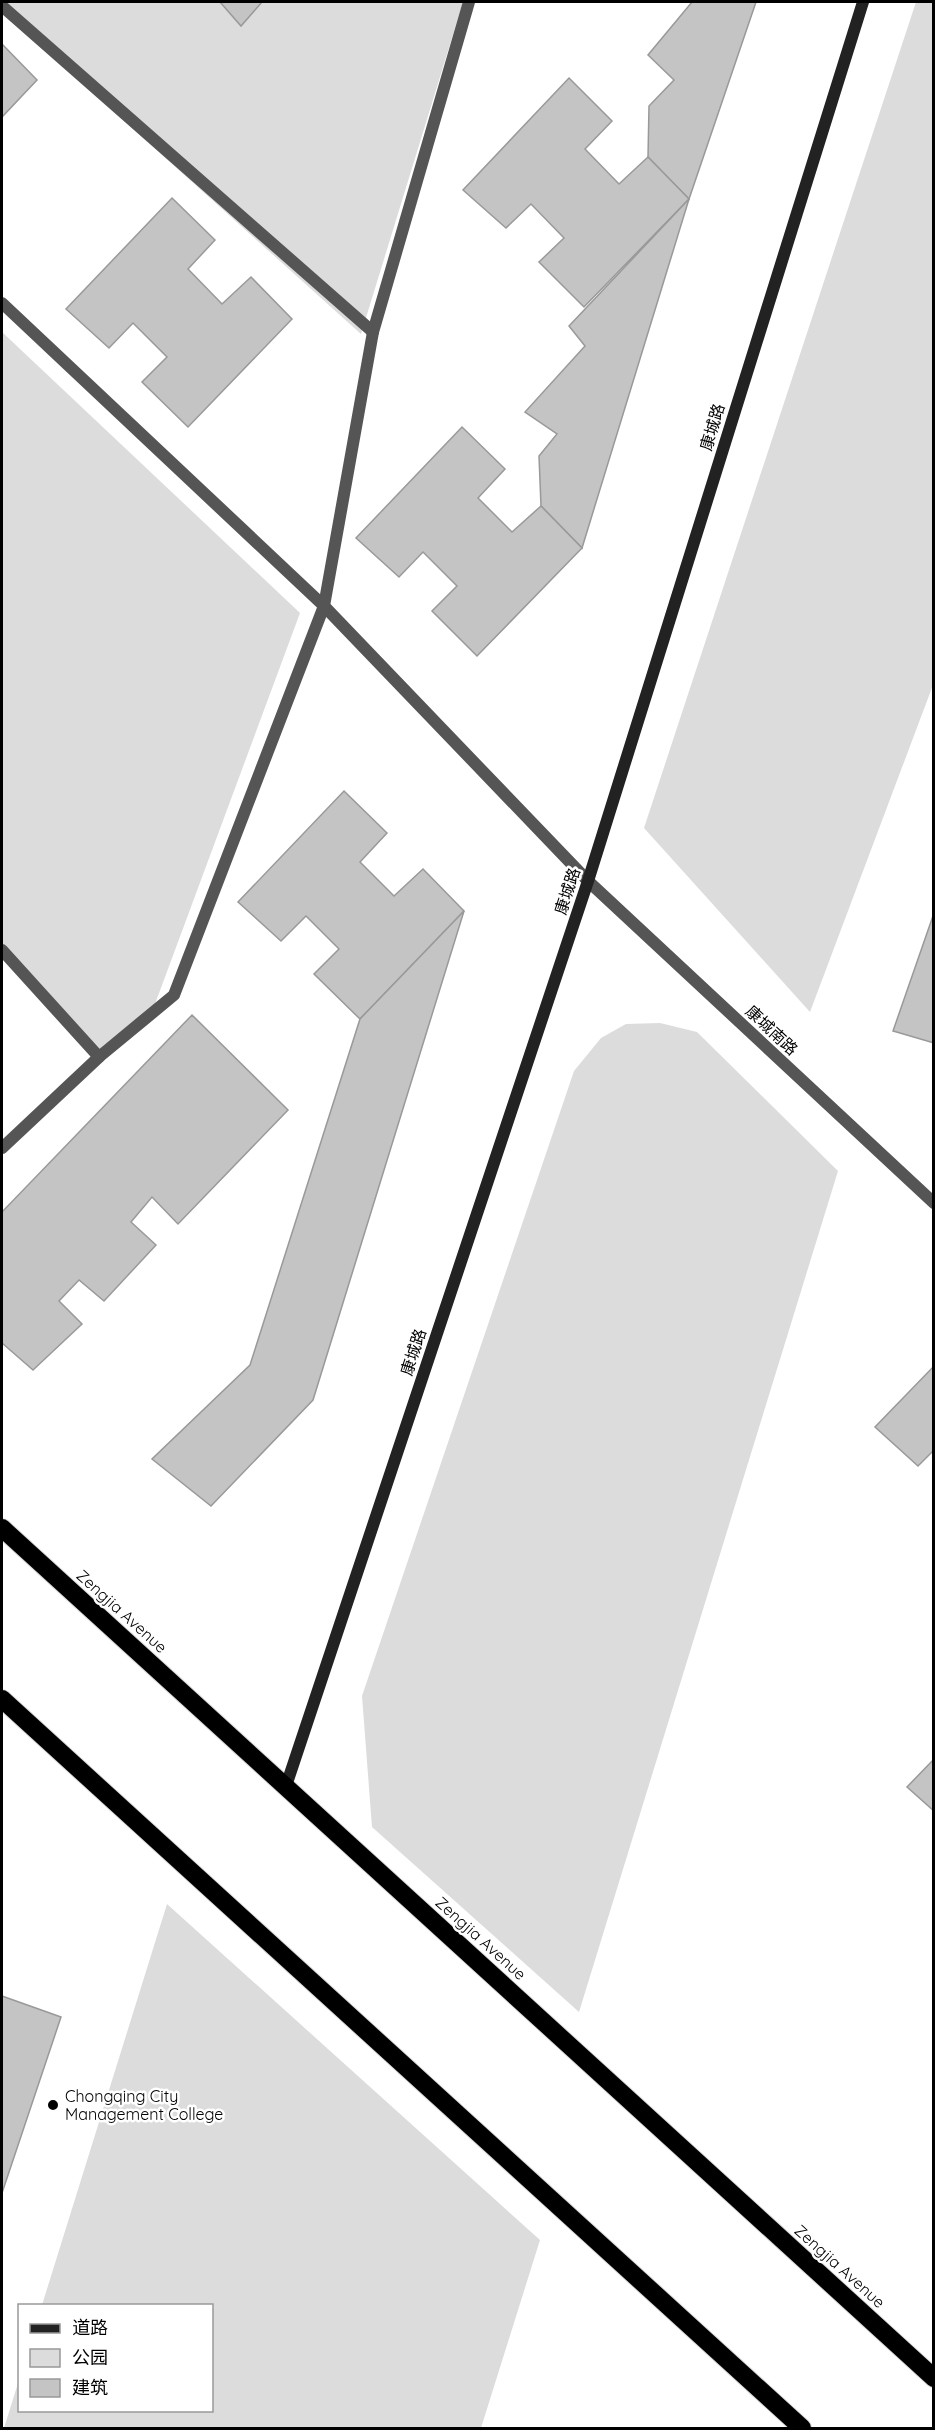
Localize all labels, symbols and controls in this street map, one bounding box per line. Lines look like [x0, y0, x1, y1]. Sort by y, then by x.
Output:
street label: 康城路 [695, 401, 729, 453]
street label: 康城路 [550, 865, 584, 917]
street label: 康城南路 [742, 1001, 802, 1059]
street label: 康城路 [396, 1326, 430, 1378]
street label: Zengjia Avenue [73, 1565, 171, 1657]
street label: Zengjia Avenue [432, 1892, 530, 1984]
place label: Chongqing City Management College [65, 2086, 223, 2124]
marker: Chongqing City Management College [46, 2098, 60, 2112]
street label: Zengjia Avenue [791, 2220, 889, 2312]
legend [18, 2304, 213, 2412]
text: 道路 [72, 2316, 108, 2339]
text: 公园 [72, 2346, 108, 2369]
text: 建筑 [72, 2376, 108, 2399]

